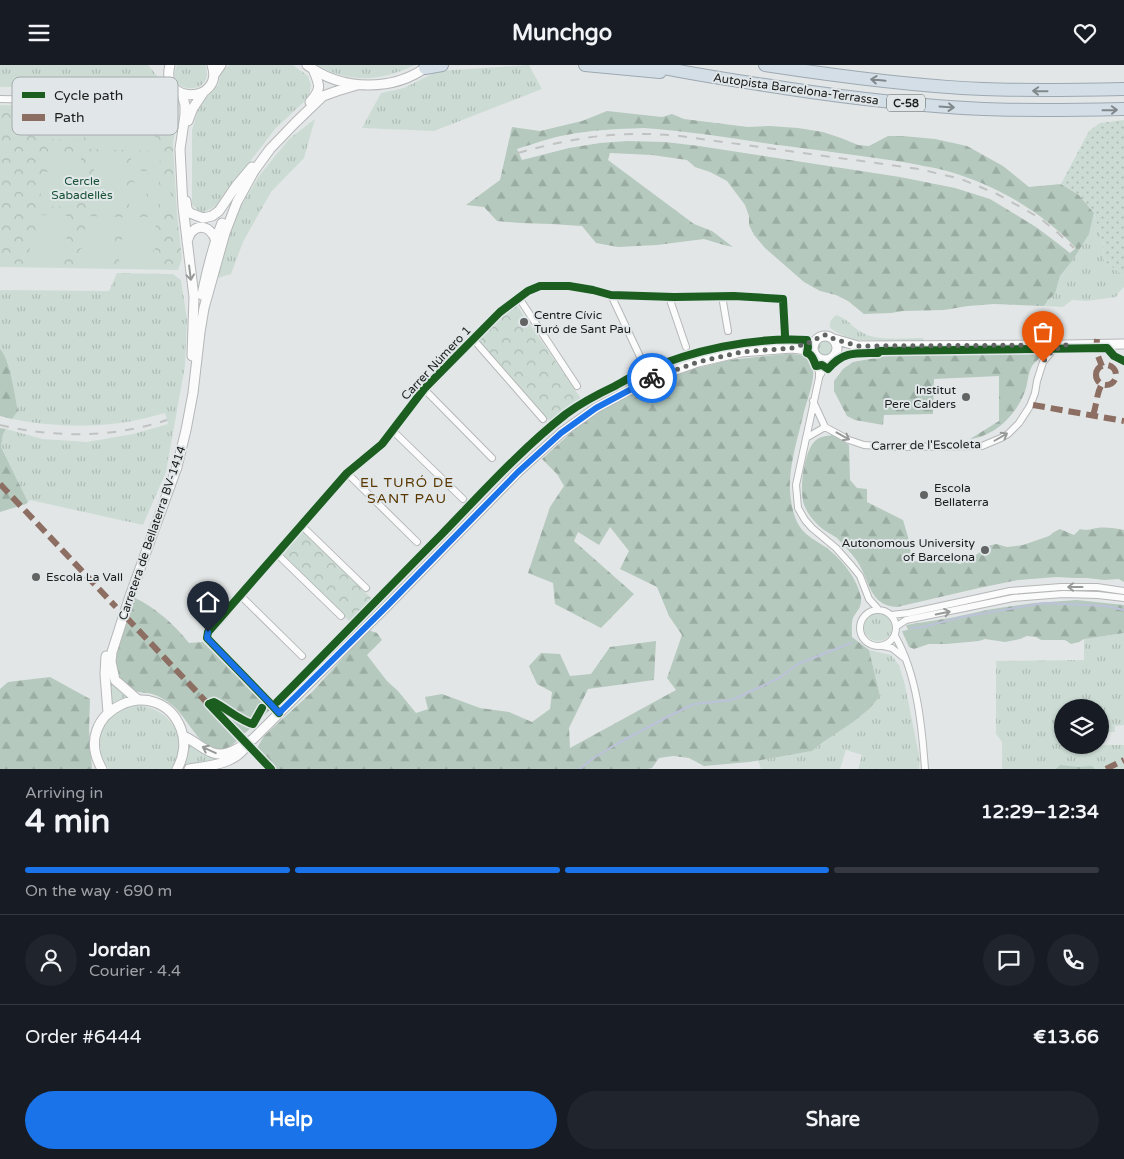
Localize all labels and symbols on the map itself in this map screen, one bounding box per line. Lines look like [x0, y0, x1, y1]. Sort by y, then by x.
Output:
street label: Autopista Barcelona-Terrassa [712, 70, 880, 108]
one-way arrow [870, 75, 886, 85]
legend [12, 77, 178, 135]
one-way arrow [1033, 86, 1049, 95]
text: Cycle path [54, 87, 123, 104]
road number: C-58 [887, 94, 925, 111]
one-way arrow [939, 102, 955, 111]
one-way arrow [1101, 105, 1117, 114]
text: Path [54, 109, 85, 126]
park label: Cercle Sabadellès [51, 174, 113, 202]
one-way arrow [186, 265, 196, 281]
place label: Centre Cívic Turó de Sant Pau [534, 308, 631, 336]
pin [1022, 311, 1064, 362]
marker: Centre Cívic Turó de Sant Pau [518, 316, 530, 328]
street label: Carrer Número 1 [398, 323, 474, 403]
courier [627, 353, 677, 403]
place label: Institut Pere Calders [884, 383, 956, 411]
marker: Institut Pere Calders [960, 391, 972, 403]
one-way arrow [835, 432, 850, 441]
one-way arrow [994, 432, 1008, 442]
street label: Carrer de l'Escoleta [871, 437, 981, 453]
street label: Carretera de Bellaterra BV-1414 [116, 444, 189, 622]
district label: EL TURÓ DE SANT PAU [360, 474, 454, 507]
place label: Escola Bellaterra [934, 481, 989, 509]
marker: Escola Bellaterra [918, 489, 930, 501]
place label: Autonomous University of Barcelona [841, 536, 976, 564]
marker: Autonomous University of Barcelona [979, 544, 991, 556]
place label: Escola La Vall [46, 570, 123, 584]
marker: Escola La Vall [30, 571, 42, 583]
pin [187, 581, 229, 632]
one-way arrow [1068, 582, 1084, 592]
one-way arrow [935, 607, 951, 617]
one-way arrow [202, 745, 217, 755]

